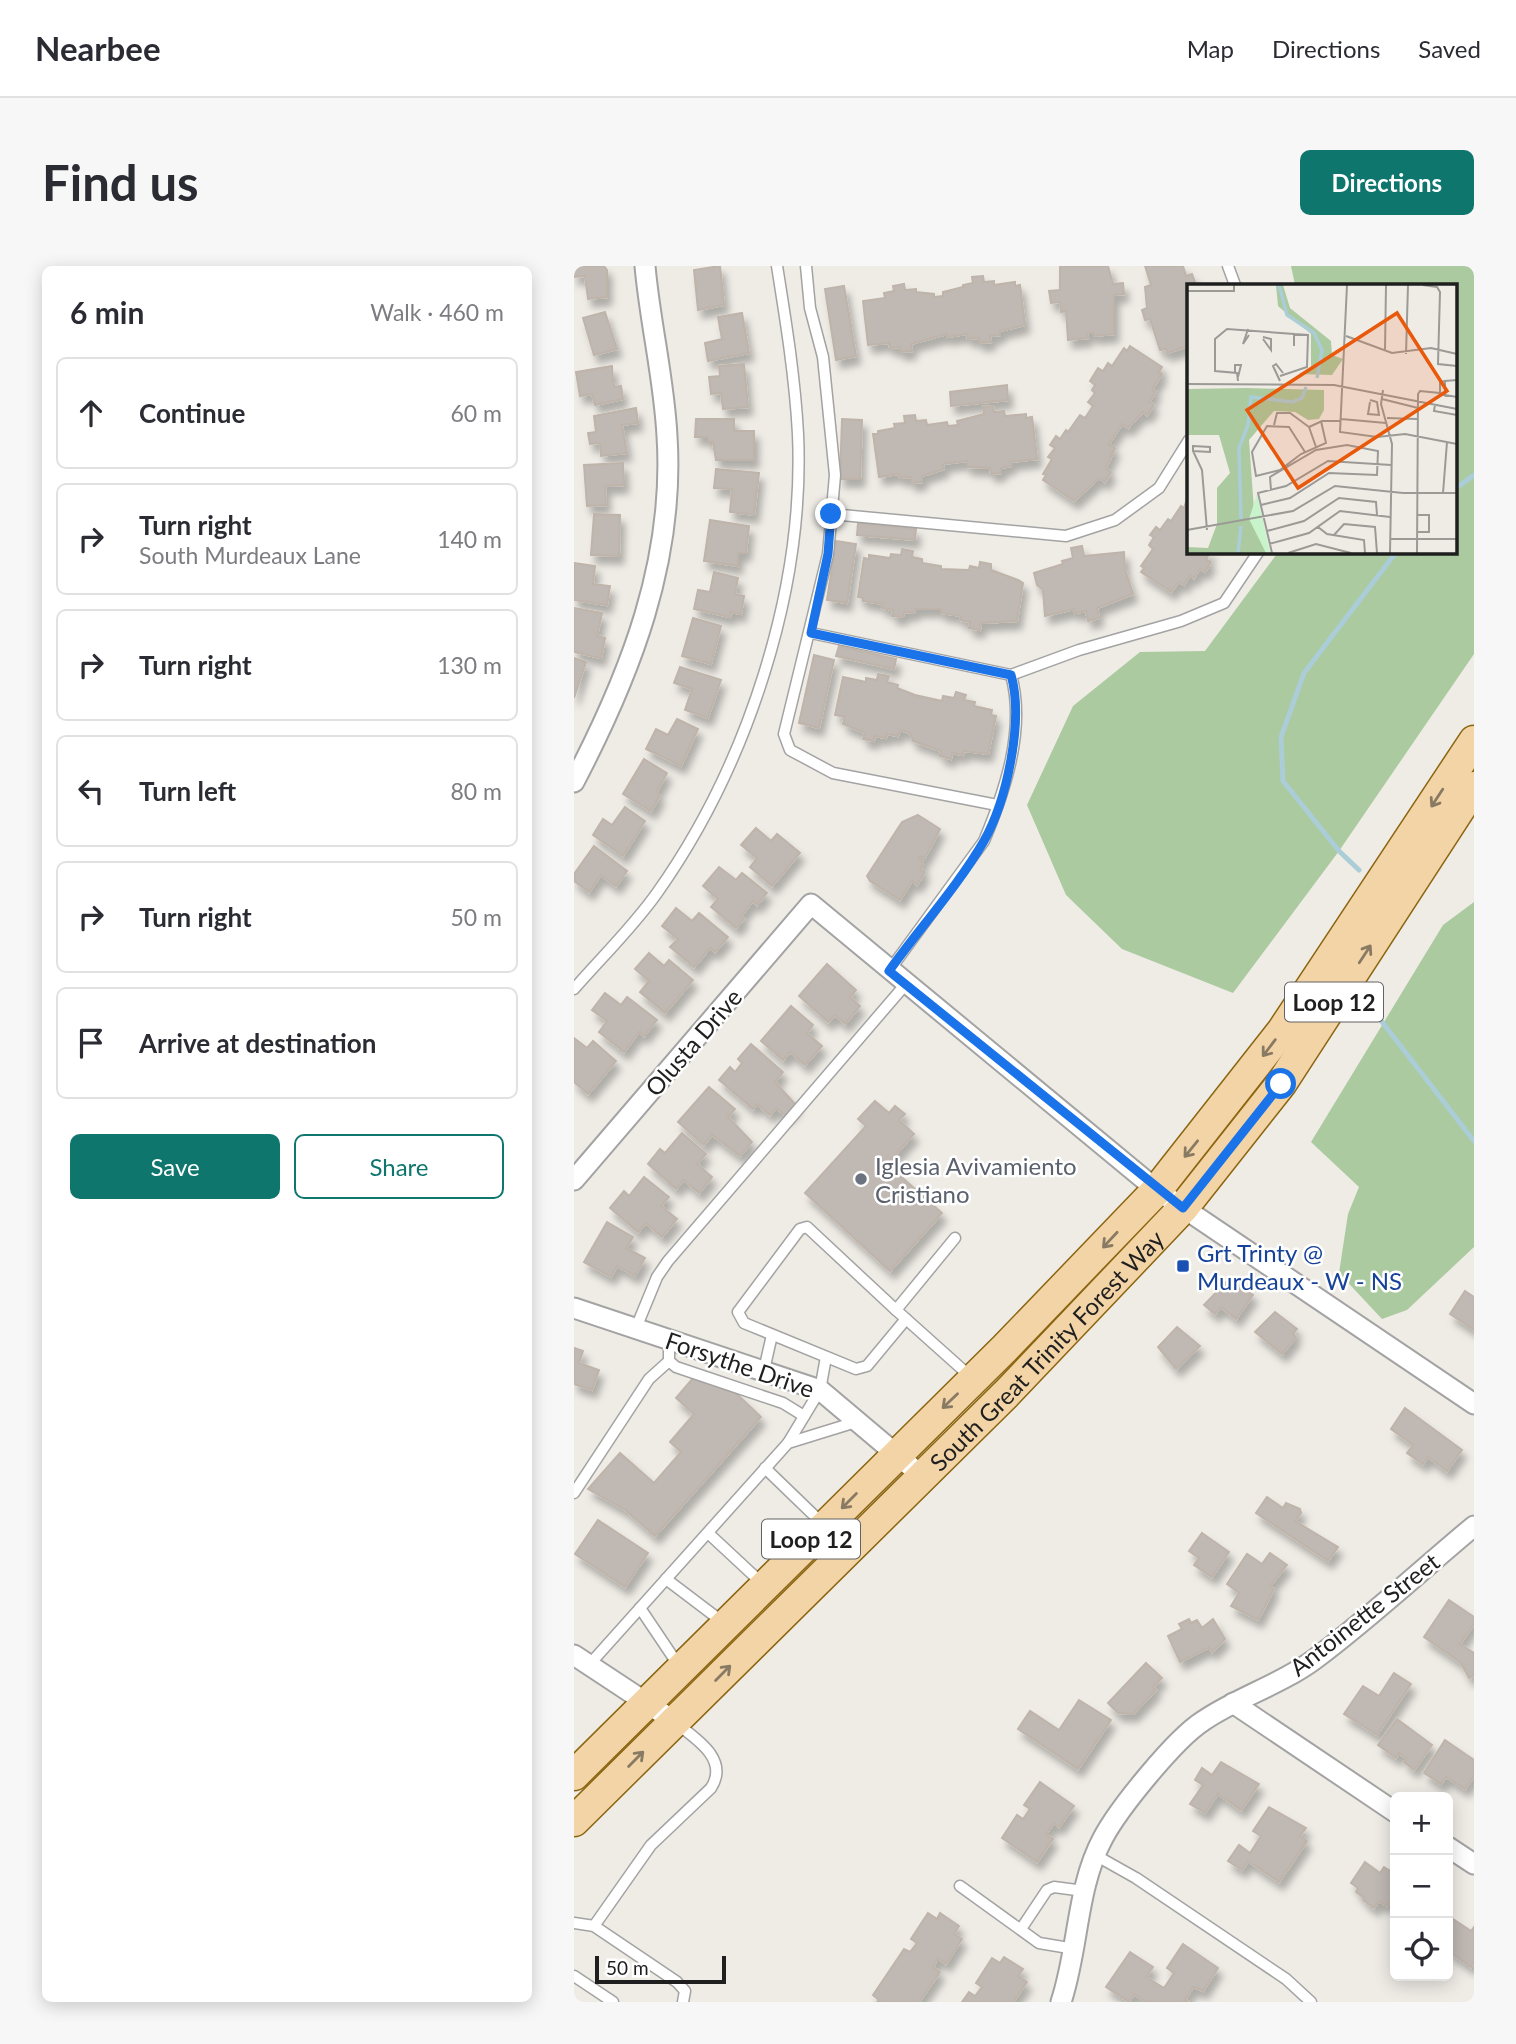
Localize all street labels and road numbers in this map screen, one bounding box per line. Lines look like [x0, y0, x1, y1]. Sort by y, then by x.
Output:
road number: Loop 12 [1285, 982, 1383, 1022]
street label: Olusta Drive [639, 983, 747, 1101]
street label: South Great Trinity Forest Way [923, 1223, 1170, 1476]
street label: Forsythe Drive [662, 1325, 818, 1403]
road number: Loop 12 [762, 1520, 860, 1558]
street label: Antoinette Street [1283, 1546, 1445, 1681]

